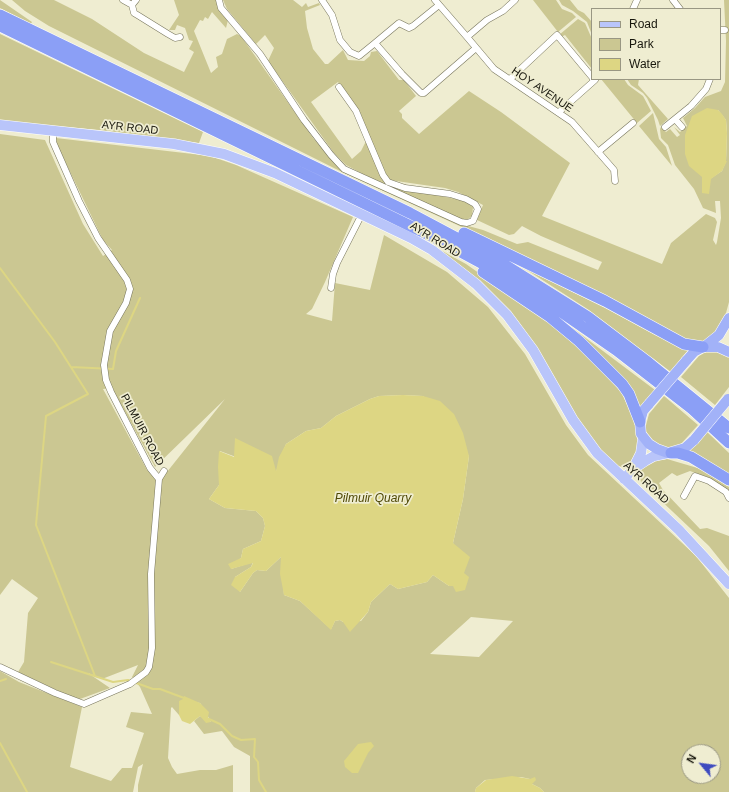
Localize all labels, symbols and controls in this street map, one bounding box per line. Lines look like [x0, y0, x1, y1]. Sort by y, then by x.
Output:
legend [591, 8, 721, 80]
text: Road [629, 17, 658, 31]
text: Park [629, 37, 654, 51]
text: Water [629, 57, 661, 71]
street label: HOY AVENUE [509, 65, 575, 115]
street label: AYR ROAD [101, 118, 159, 138]
street label: AYR ROAD [407, 219, 463, 261]
street label: PILMUIR ROAD [118, 392, 166, 468]
street label: AYR ROAD [621, 459, 671, 507]
water label: Pilmuir Quarry [335, 492, 411, 506]
north arrow [681, 744, 721, 784]
text: N [684, 752, 699, 765]

